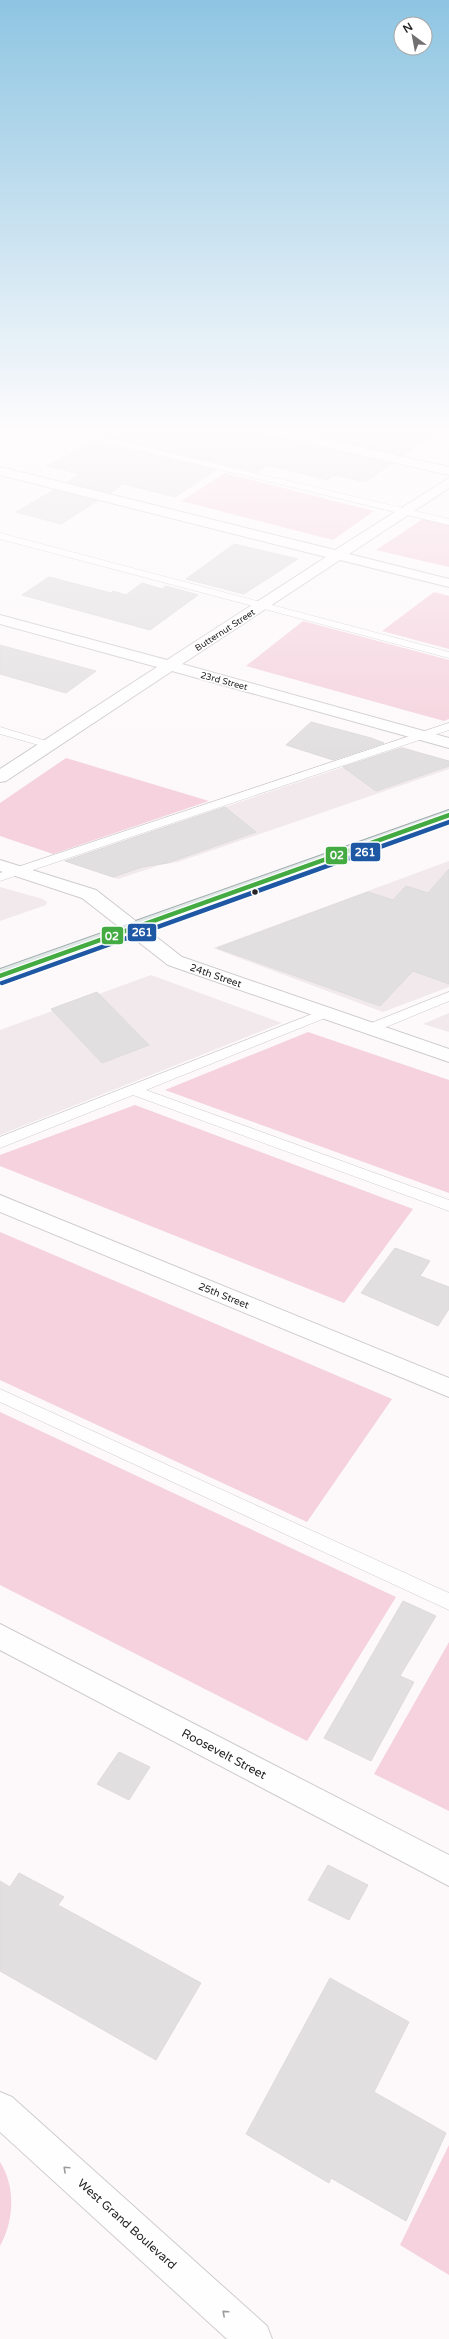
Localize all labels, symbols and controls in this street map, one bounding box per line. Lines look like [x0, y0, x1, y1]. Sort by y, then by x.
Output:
north arrow [393, 16, 433, 56]
text: N [401, 20, 415, 36]
street label: Butternut Street [193, 607, 258, 654]
street label: 23rd Street [199, 670, 249, 693]
line badge: 261 [350, 842, 381, 862]
line badge: 02 [325, 846, 348, 865]
text: 261 [355, 846, 375, 859]
text: 02 [330, 849, 344, 862]
unlabelled marker [250, 887, 260, 897]
line badge: 261 [127, 923, 157, 942]
line badge: 02 [101, 926, 124, 945]
text: 261 [132, 926, 152, 939]
text: 02 [105, 930, 119, 943]
street label: 24th Street [188, 962, 243, 990]
street label: 25th Street [197, 1280, 251, 1312]
street label: Roosevelt Street [179, 1726, 269, 1782]
one-way arrow [63, 2166, 71, 2174]
street label: West Grand Boulevard [75, 2176, 179, 2272]
one-way arrow [222, 2311, 229, 2318]

